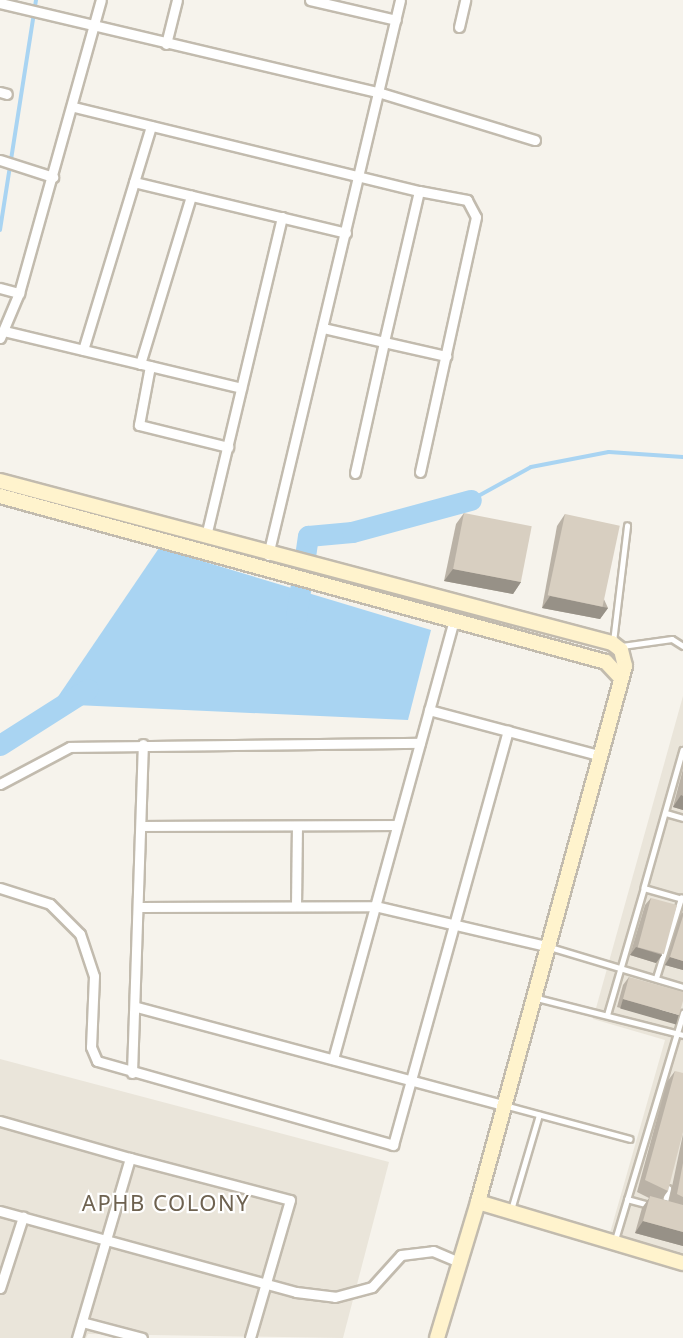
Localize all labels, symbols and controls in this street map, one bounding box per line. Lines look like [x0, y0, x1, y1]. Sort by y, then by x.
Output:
district label: APHB COLONY [82, 1190, 250, 1216]

